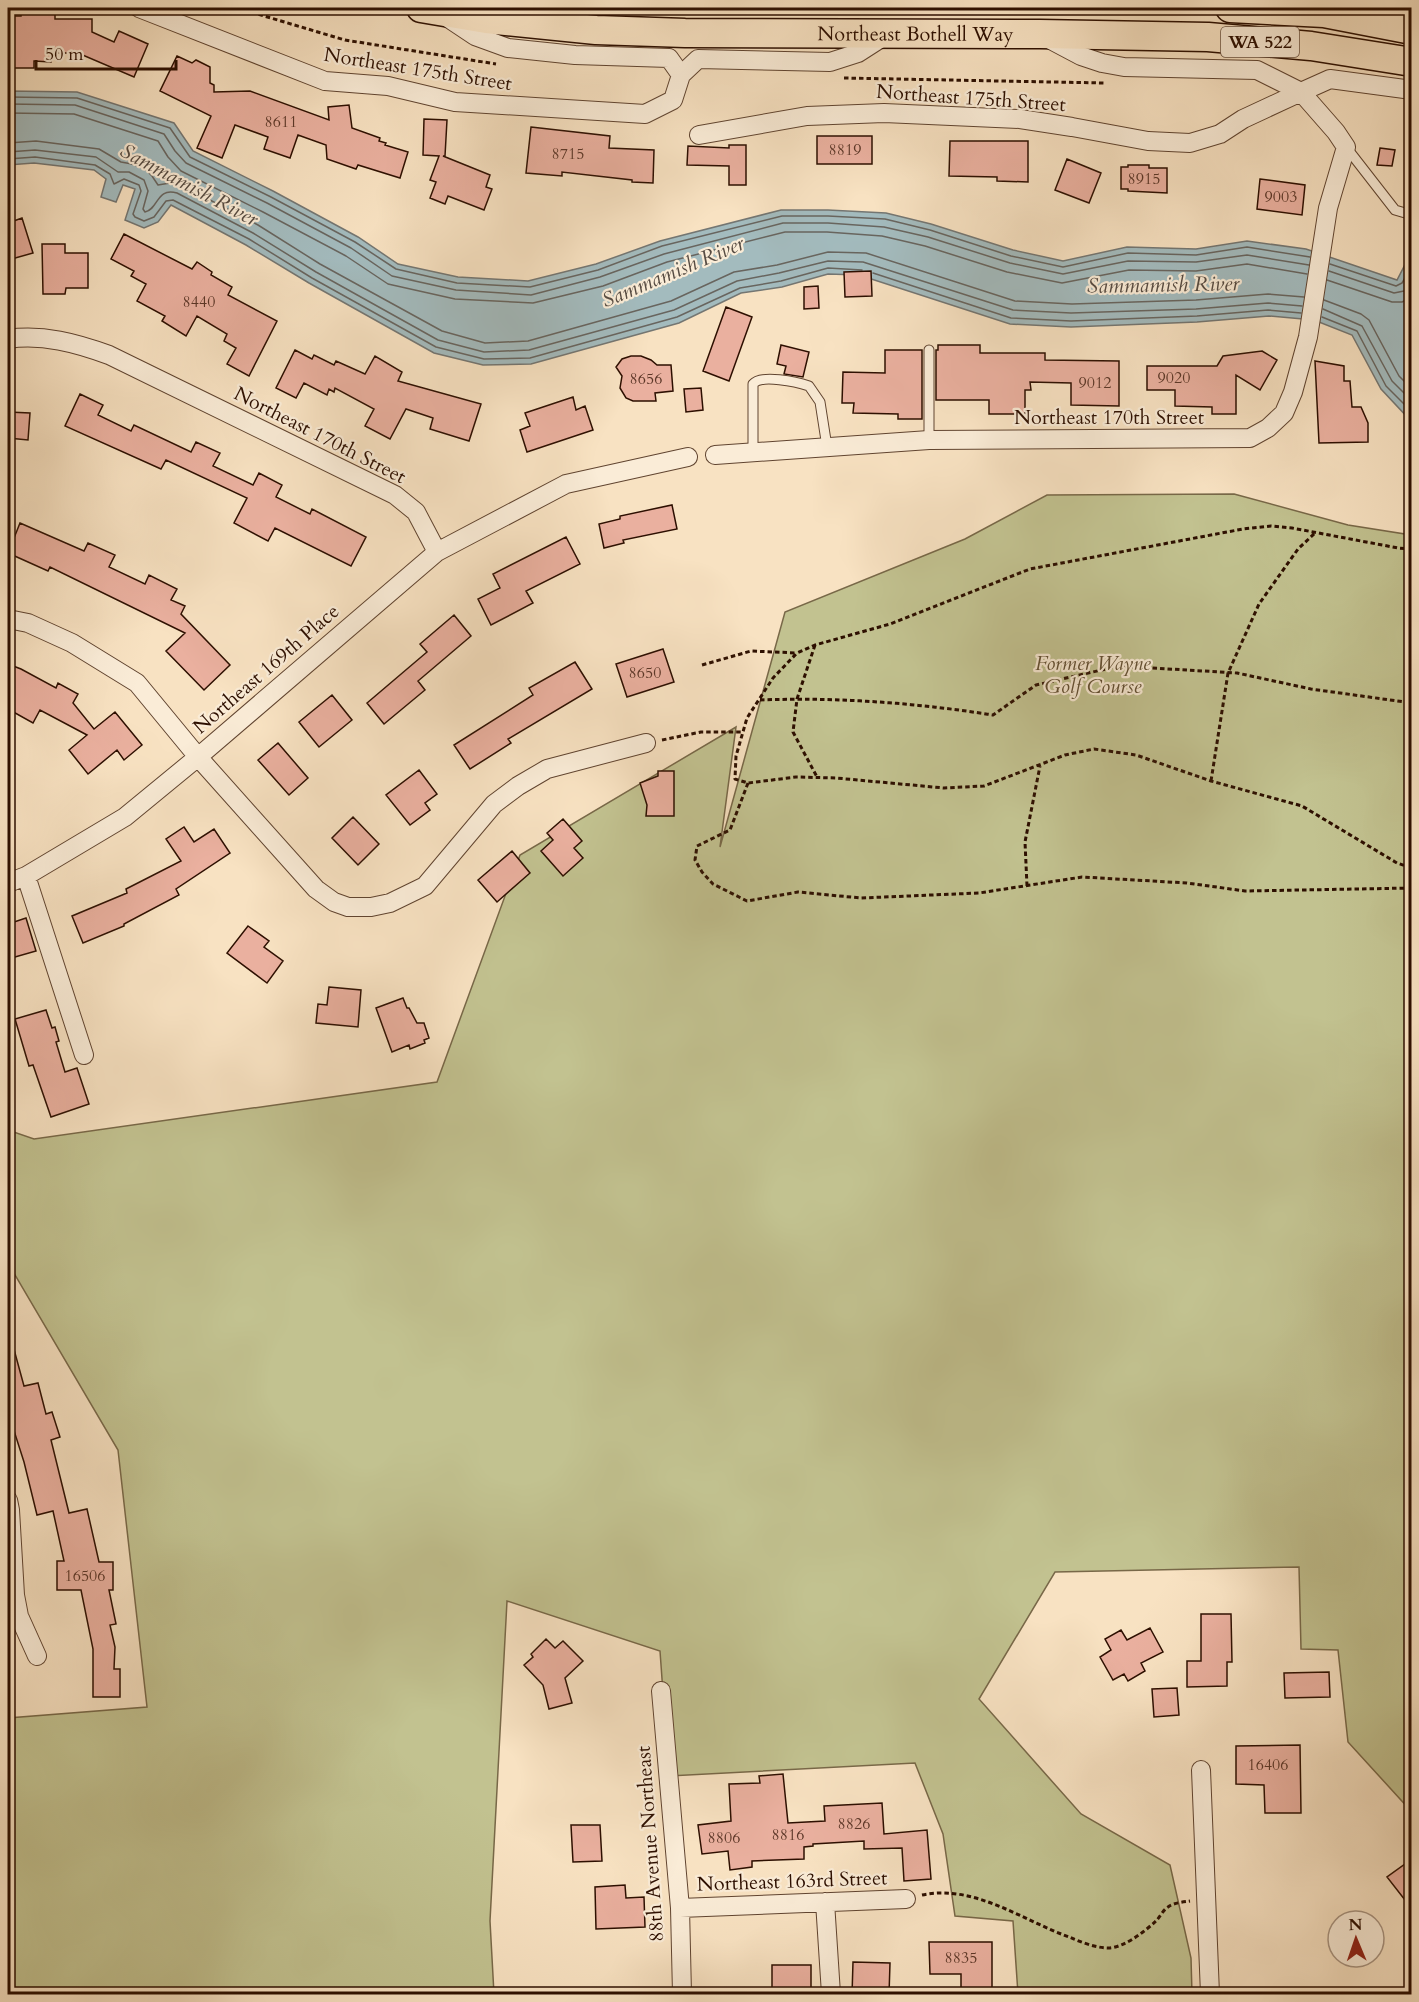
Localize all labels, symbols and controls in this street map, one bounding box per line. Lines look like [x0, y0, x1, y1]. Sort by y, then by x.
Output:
street label: Northeast Bothell Way [817, 20, 1014, 47]
road number: WA 522 [1221, 27, 1299, 57]
scale bar [36, 33, 176, 71]
street label: Northeast 175th Street [322, 41, 515, 97]
text: 50 m [45, 42, 84, 67]
street label: Northeast 175th Street [875, 78, 1067, 118]
house number: 8611 [265, 111, 297, 133]
water label: Sammamish River [115, 136, 264, 234]
house number: 8819 [829, 139, 861, 161]
house number: 8715 [552, 143, 584, 165]
house number: 8915 [1128, 168, 1160, 190]
house number: 9003 [1265, 186, 1297, 208]
water label: Sammamish River [597, 228, 750, 315]
water label: Sammamish River [1087, 269, 1241, 301]
house number: 8440 [183, 291, 215, 313]
house number: 9020 [1158, 367, 1190, 389]
house number: 8656 [630, 368, 662, 390]
house number: 9012 [1079, 372, 1111, 394]
street label: Northeast 170th Street [229, 380, 411, 490]
street label: Northeast 170th Street [1014, 404, 1205, 431]
street label: Northeast 169th Place [187, 598, 345, 740]
park label: Former Wayne Golf Course [1035, 650, 1151, 700]
house number: 8650 [629, 662, 661, 684]
house number: 16506 [65, 1565, 105, 1587]
street label: 88th Avenue Northeast [630, 1744, 670, 1943]
house number: 16406 [1248, 1754, 1288, 1776]
house number: 8826 [838, 1813, 870, 1835]
house number: 8816 [772, 1824, 804, 1846]
house number: 8806 [708, 1827, 740, 1849]
street label: Northeast 163rd Street [696, 1864, 888, 1898]
north arrow [1326, 1909, 1386, 1969]
text: N [1348, 1914, 1363, 1936]
house number: 8835 [945, 1947, 977, 1969]

